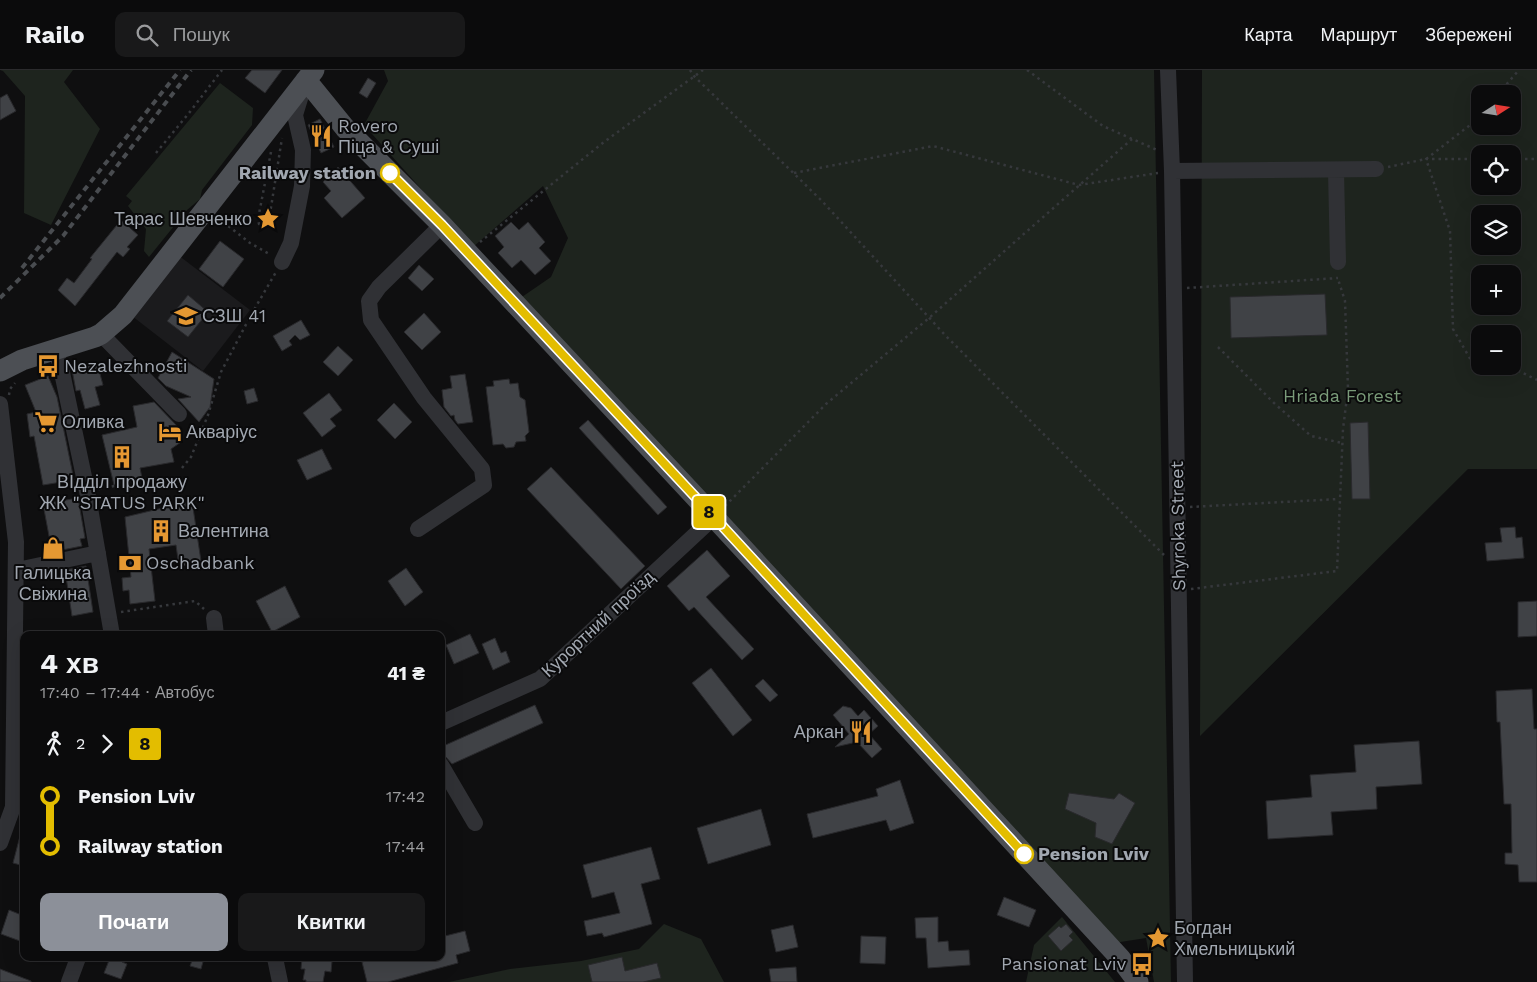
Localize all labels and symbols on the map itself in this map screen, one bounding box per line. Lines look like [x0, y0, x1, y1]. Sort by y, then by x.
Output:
north arrow [1471, 85, 1521, 135]
place label: Rovero Піца & Суші [338, 115, 439, 157]
restaurant icon: Rovero Піца & Суші [308, 123, 334, 149]
place label: Railway station [239, 162, 376, 183]
marker: Railway station [380, 163, 400, 183]
place icon: Тарас Шевченко [255, 206, 281, 232]
place label: Тарас Шевченко [114, 208, 252, 229]
school or university icon: СЗШ 41 [173, 303, 199, 329]
place label: СЗШ 41 [202, 305, 266, 326]
bus stop icon: Nezalezhnosti [35, 353, 61, 379]
place label: Nezalezhnosti [64, 355, 188, 376]
park label: Hriada Forest [1283, 385, 1401, 406]
supermarket icon: Оливка [33, 409, 59, 435]
place label: Оливка [62, 411, 125, 432]
hotel icon: Акваріус [157, 419, 183, 445]
place label: Акваріус [186, 421, 257, 442]
building icon: ВІдділ продажу ЖК "STATUS PARK" [109, 444, 135, 470]
street label: Shyroka Street [1166, 461, 1189, 591]
place label: ВІдділ продажу ЖК "STATUS PARK" [39, 471, 205, 513]
line badge: 8 [693, 496, 725, 528]
building icon: Валентина [148, 518, 174, 544]
place label: Валентина [178, 520, 270, 541]
shop icon: Галицька Свіжина [40, 535, 66, 561]
bank icon: Oschadbank [117, 550, 143, 576]
place label: Oschadbank [146, 552, 254, 573]
place label: Галицька Свіжина [14, 562, 93, 604]
street label: Курортний проїзд [537, 566, 659, 681]
restaurant icon: Аркан [848, 719, 874, 745]
place label: Аркан [794, 721, 844, 742]
place label: Pension Lviv [1038, 843, 1150, 864]
marker: Pension Lviv [1014, 844, 1034, 864]
place label: Богдан Хмельницький [1174, 917, 1295, 959]
place icon: Богдан Хмельницький [1145, 925, 1171, 951]
bus stop icon: Pansionat Lviv [1129, 951, 1155, 977]
place label: Pansionat Lviv [1001, 953, 1127, 974]

